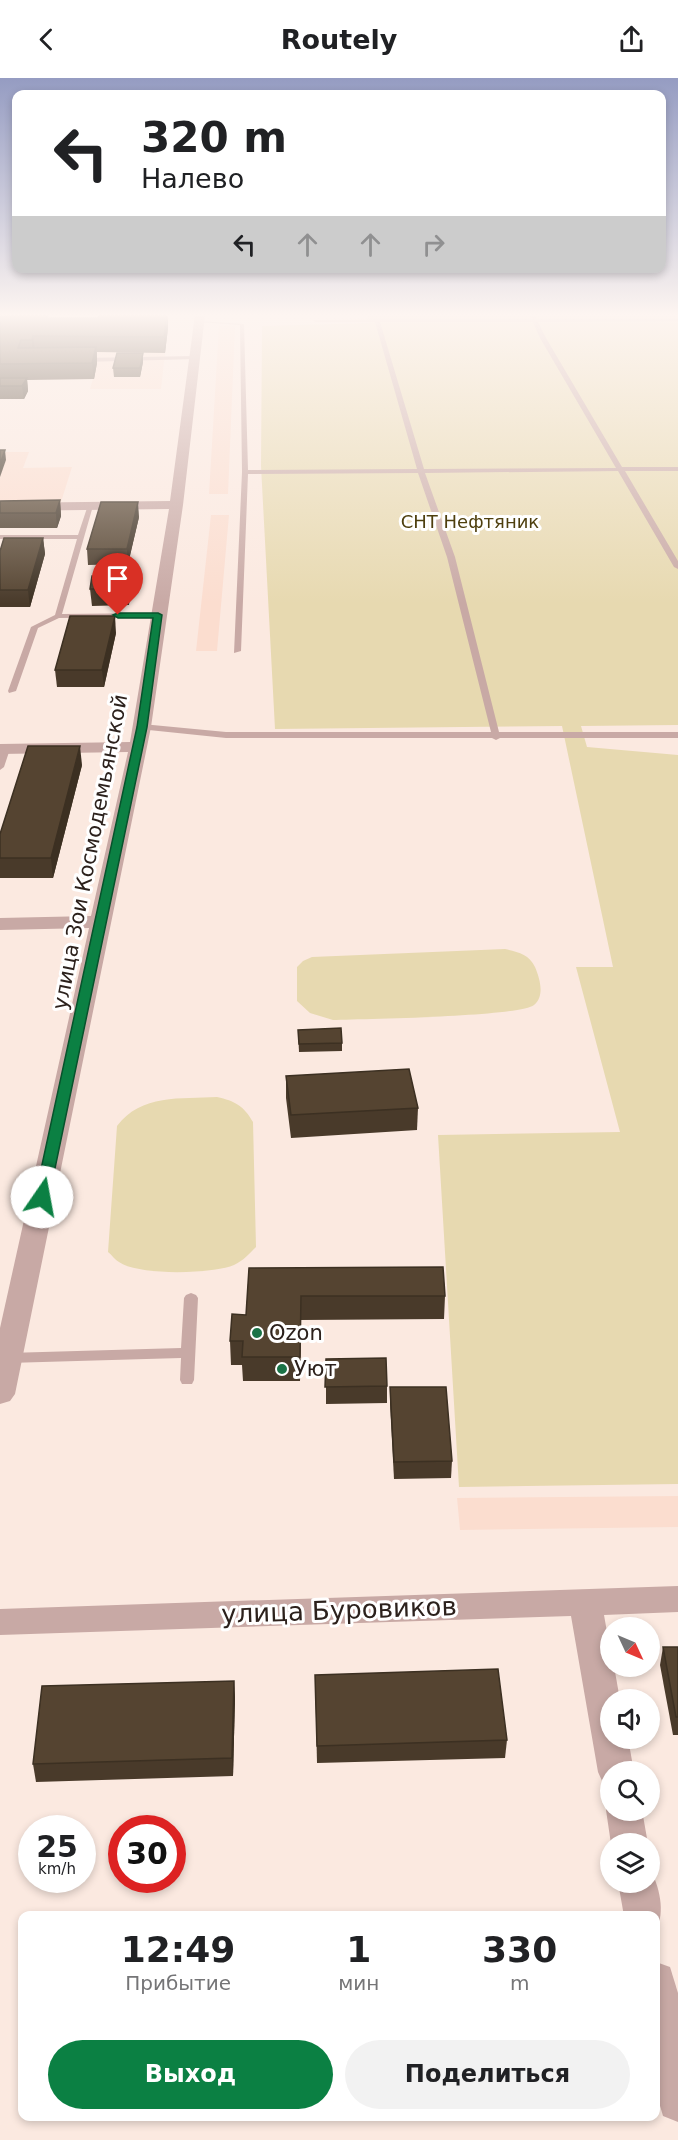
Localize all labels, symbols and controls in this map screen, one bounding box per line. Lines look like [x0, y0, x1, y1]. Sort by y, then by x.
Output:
icon: back [30, 23, 63, 56]
icon: share [615, 23, 648, 56]
text: Routely [281, 24, 397, 55]
text: 320 m [141, 113, 287, 162]
icon: left [42, 114, 120, 192]
text: Налево [141, 163, 244, 194]
icon: left [228, 228, 261, 261]
icon: ahead [291, 228, 324, 261]
icon: ahead [354, 228, 387, 261]
icon: right [417, 228, 450, 261]
park label: СНТ Нефтяник [401, 511, 539, 532]
pin [92, 553, 143, 615]
icon: arrive [101, 562, 134, 595]
street label: улица Зои Космодемьянской [48, 692, 132, 1012]
position arrow [10, 1165, 74, 1229]
place label: Ozon [269, 1321, 323, 1345]
marker: Ozon [250, 1326, 264, 1340]
place label: Уют [294, 1357, 337, 1381]
marker: Уют [275, 1362, 289, 1376]
street label: улица Буровиков [221, 1591, 457, 1629]
north arrow [600, 1617, 660, 1677]
map controls [600, 1617, 660, 1893]
button: sound [600, 1689, 660, 1749]
button: search [600, 1761, 660, 1821]
speed limit sign: 30 [108, 1815, 186, 1893]
text: 25 [36, 1829, 78, 1864]
button: layers [600, 1833, 660, 1893]
text: km/h [38, 1860, 76, 1878]
text: 12:49 [121, 1929, 235, 1970]
text: 1 [346, 1929, 371, 1970]
text: 330 [482, 1929, 557, 1970]
text: Прибытие [125, 1971, 231, 1995]
text: мин [338, 1971, 379, 1995]
text: m [510, 1971, 529, 1995]
button: Выход [48, 2040, 333, 2109]
button: Поделиться [345, 2040, 630, 2109]

